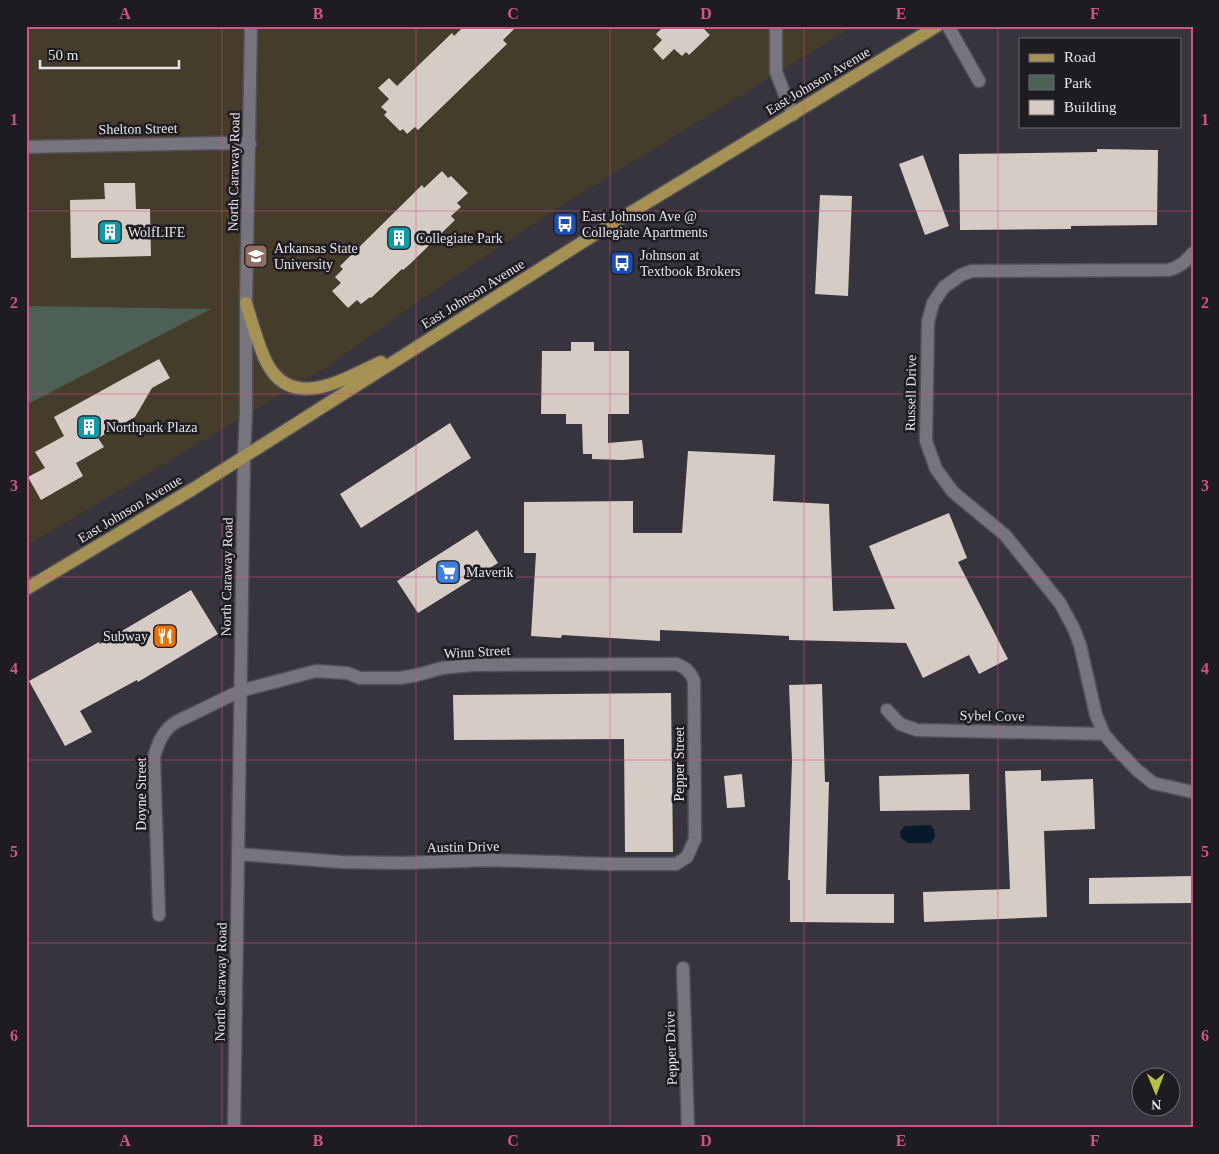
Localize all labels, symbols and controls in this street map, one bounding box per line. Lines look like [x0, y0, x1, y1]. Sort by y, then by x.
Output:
text: A [119, 5, 131, 22]
text: B [313, 5, 324, 22]
text: C [507, 5, 519, 22]
text: D [700, 5, 712, 22]
text: E [896, 5, 906, 22]
text: F [1090, 5, 1100, 22]
scale bar [40, 38, 179, 70]
legend [1019, 38, 1182, 128]
street label: East Johnson Avenue [763, 44, 873, 118]
text: 50 m [48, 47, 79, 63]
text: Road [1064, 49, 1096, 65]
text: Park [1064, 75, 1092, 91]
text: Building [1064, 99, 1117, 115]
text: 1 [10, 111, 18, 128]
text: 1 [1201, 111, 1209, 128]
street label: North Caraway Road [225, 112, 243, 232]
street label: Shelton Street [98, 121, 178, 137]
place label: East Johnson Ave @ Collegiate Apartments [582, 209, 708, 240]
bus stop icon: East Johnson Ave @ Collegiate Apartments [552, 211, 578, 237]
building icon: WolfLIFE [97, 219, 123, 245]
place label: WolfLIFE [128, 225, 185, 240]
building icon: Collegiate Park [386, 225, 412, 251]
place label: Collegiate Park [416, 231, 503, 246]
place label: Arkansas State University [274, 241, 358, 272]
school or university icon: Arkansas State University [243, 243, 269, 269]
place label: Johnson at Textbook Brokers [640, 248, 741, 279]
bus stop icon: Johnson at Textbook Brokers [609, 250, 635, 276]
street label: East Johnson Avenue [419, 256, 527, 332]
text: 2 [10, 294, 18, 311]
text: 2 [1201, 294, 1209, 311]
street label: Russell Drive [903, 355, 919, 431]
building icon: Northpark Plaza [76, 414, 102, 440]
place label: Northpark Plaza [106, 420, 198, 435]
street label: East Johnson Avenue [75, 472, 185, 546]
text: 3 [10, 477, 18, 494]
text: 3 [1201, 477, 1209, 494]
street label: North Caraway Road [218, 517, 236, 637]
supermarket icon: Maverik [435, 559, 461, 585]
place label: Maverik [466, 565, 513, 580]
restaurant icon: Subway [152, 623, 178, 649]
place label: Subway [103, 629, 148, 644]
street label: Winn Street [443, 643, 511, 661]
text: 4 [10, 660, 18, 677]
text: 4 [1201, 660, 1209, 677]
street label: Sybel Cove [959, 708, 1025, 724]
street label: Pepper Street [672, 726, 687, 802]
street label: Doyne Street [134, 757, 149, 831]
street label: Austin Drive [427, 839, 499, 855]
text: 5 [10, 843, 18, 860]
text: 5 [1201, 843, 1209, 860]
street label: North Caraway Road [212, 922, 230, 1042]
street label: Pepper Drive [662, 1011, 680, 1085]
text: 6 [10, 1027, 18, 1044]
text: 6 [1201, 1027, 1209, 1044]
north arrow [1132, 1066, 1182, 1116]
text: N [1151, 1097, 1161, 1112]
text: A [119, 1132, 131, 1149]
text: B [313, 1132, 324, 1149]
text: C [507, 1132, 519, 1149]
text: D [700, 1132, 712, 1149]
text: E [896, 1132, 906, 1149]
text: F [1090, 1132, 1100, 1149]

